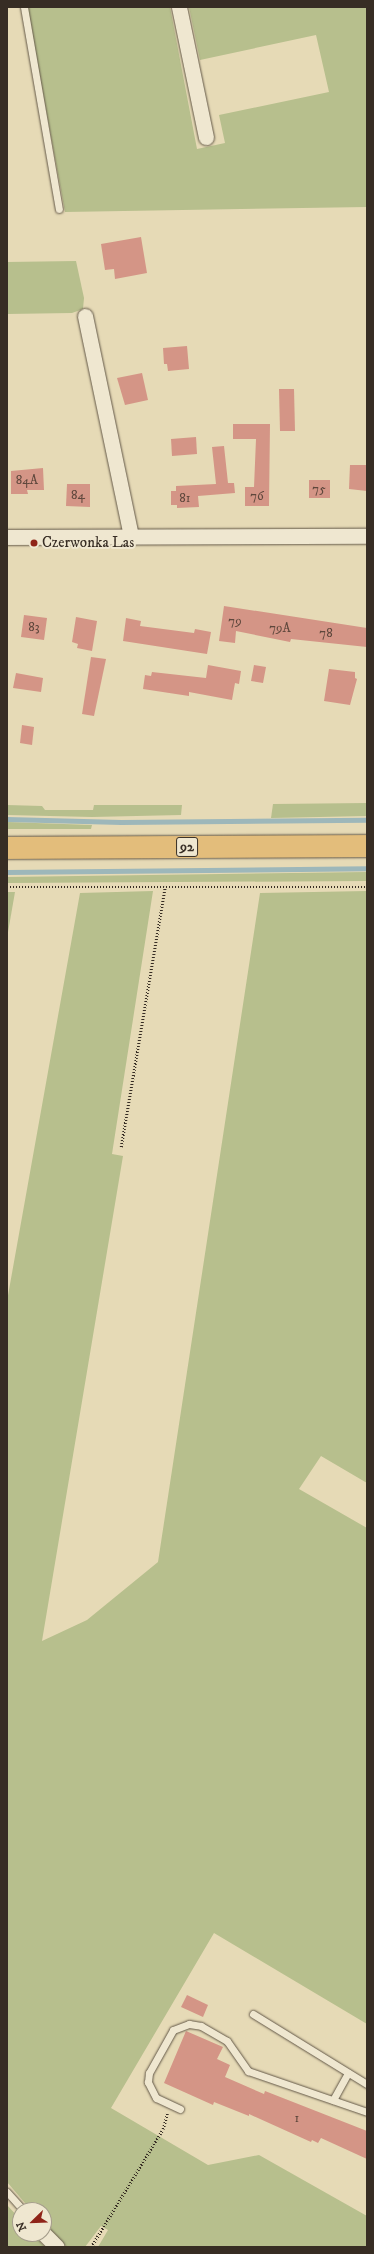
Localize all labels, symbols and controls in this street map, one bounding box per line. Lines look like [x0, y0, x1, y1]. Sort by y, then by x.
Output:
house number: 84A [16, 472, 38, 488]
house number: 75 [312, 481, 326, 497]
house number: 84 [71, 487, 85, 503]
house number: 76 [250, 488, 264, 504]
house number: 81 [179, 490, 191, 506]
place label: Czerwonka Las [42, 534, 134, 552]
marker: Czerwonka Las [29, 538, 39, 548]
house number: 79 [228, 613, 242, 629]
house number: 83 [28, 619, 40, 635]
house number: 79A [269, 620, 291, 636]
house number: 78 [319, 625, 333, 641]
road number: 92 [176, 835, 198, 859]
house number: 1 [295, 2110, 299, 2126]
north arrow [12, 2202, 52, 2242]
text: N [14, 2219, 30, 2233]

